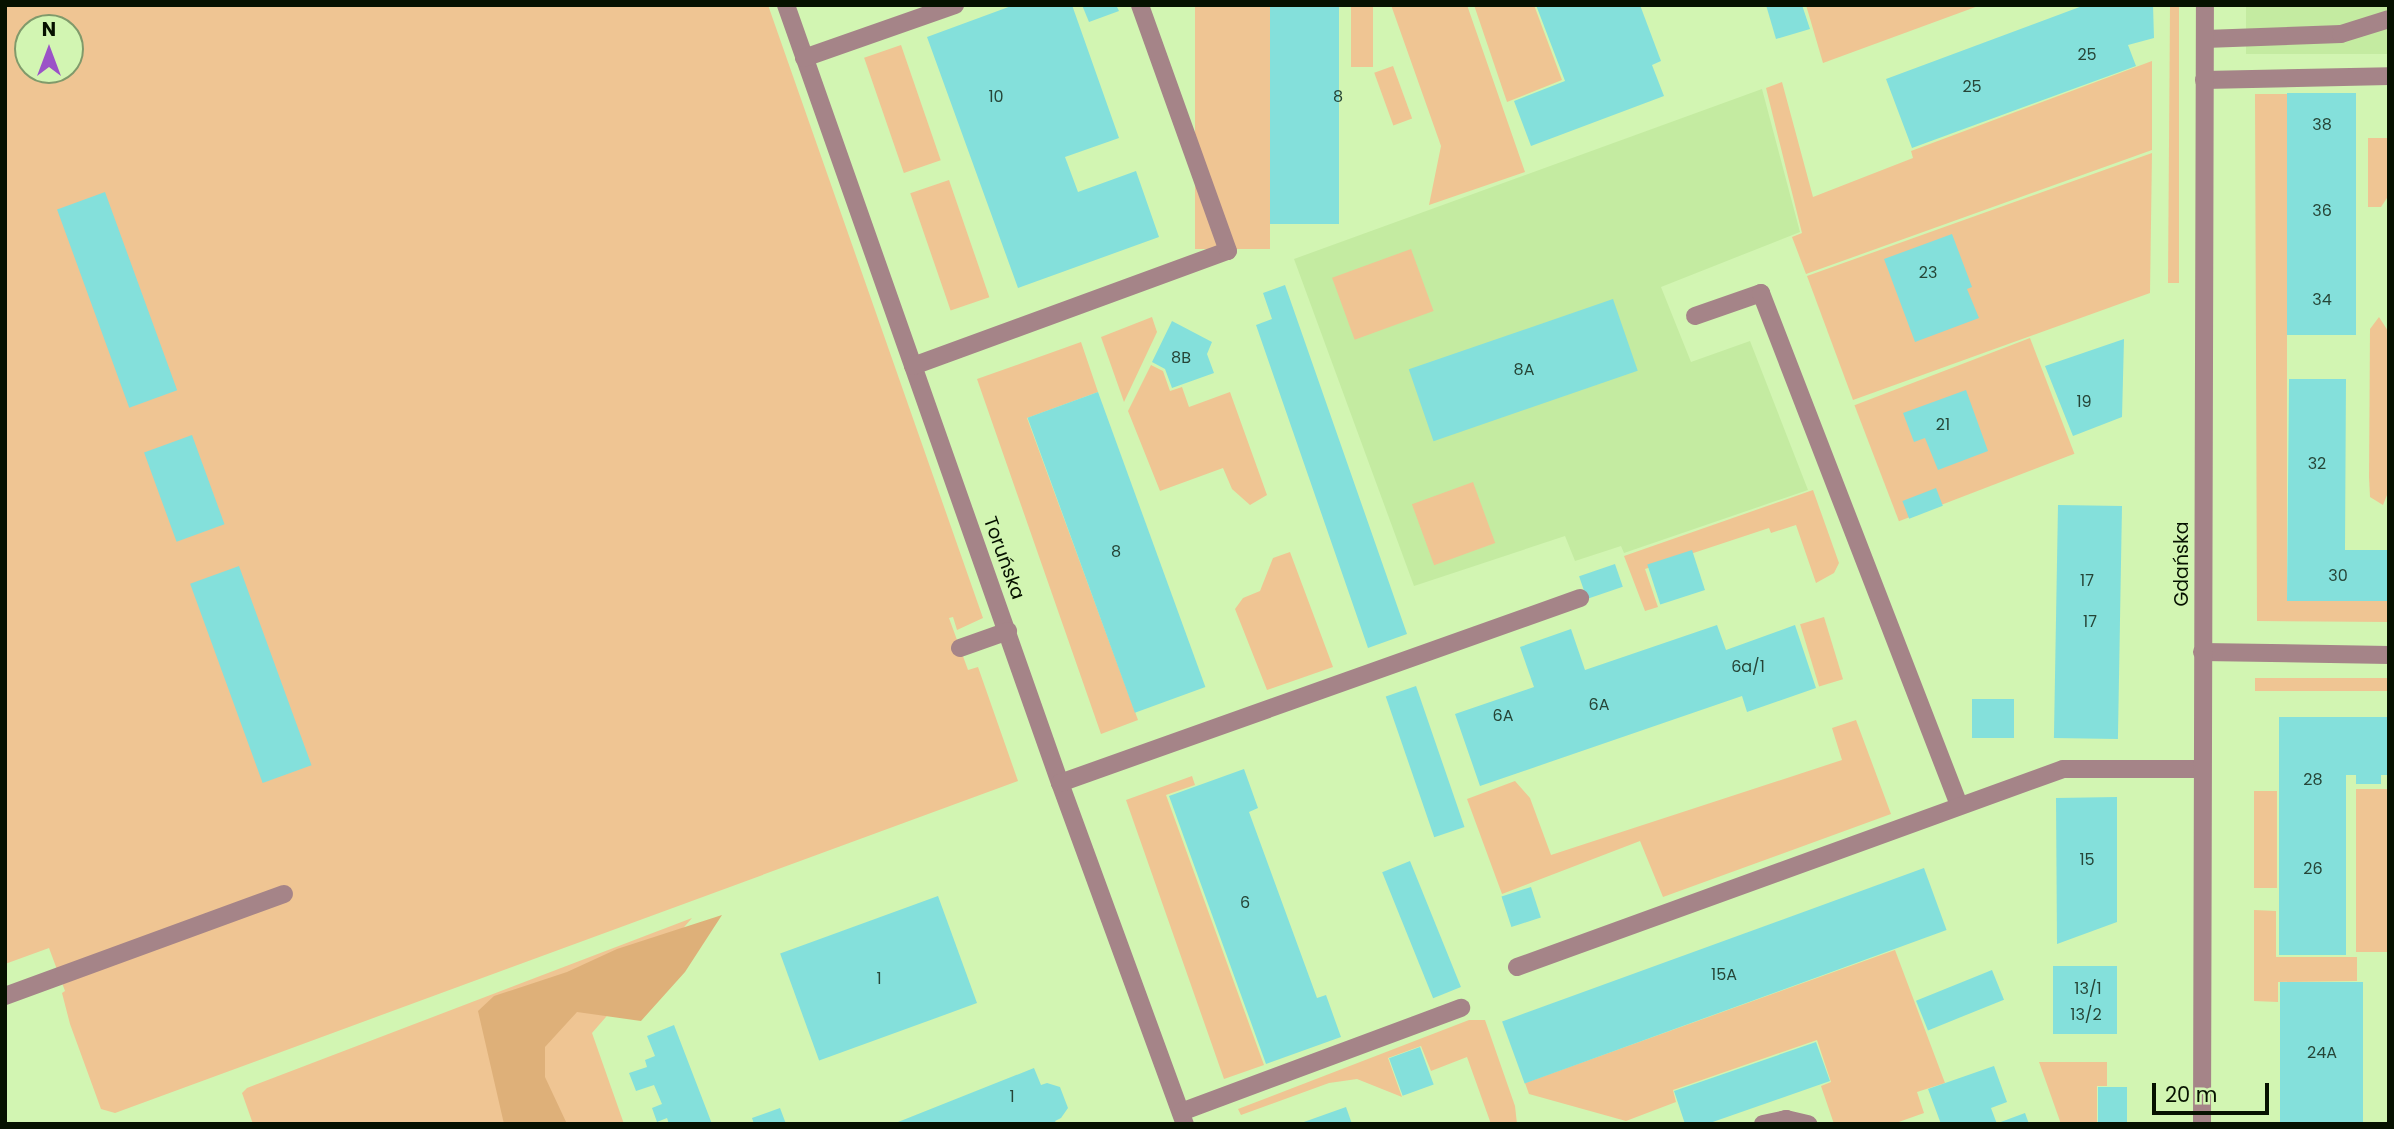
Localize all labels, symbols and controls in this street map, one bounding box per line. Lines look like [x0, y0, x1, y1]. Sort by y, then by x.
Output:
north arrow [14, 14, 84, 84]
text: N [42, 16, 56, 43]
house number: 25 [2077, 45, 2097, 65]
house number: 25 [1962, 77, 1982, 97]
house number: 10 [988, 87, 1004, 107]
house number: 8 [1333, 87, 1343, 107]
house number: 38 [2312, 115, 2332, 135]
house number: 36 [2312, 201, 2332, 221]
house number: 23 [1919, 263, 1937, 283]
house number: 34 [2312, 290, 2332, 310]
house number: 8B [1171, 348, 1191, 368]
house number: 8A [1514, 360, 1534, 380]
house number: 19 [2076, 392, 2092, 412]
house number: 21 [1936, 415, 1950, 435]
house number: 32 [2308, 454, 2326, 474]
street label: Toruńska [979, 514, 1029, 602]
street label: Gdańska [2171, 521, 2193, 607]
house number: 8 [1111, 542, 1121, 562]
house number: 30 [2328, 566, 2348, 586]
house number: 17 [2080, 571, 2094, 591]
house number: 17 [2083, 612, 2097, 632]
house number: 6a/1 [1731, 657, 1765, 677]
house number: 6A [1589, 695, 1609, 715]
house number: 6A [1493, 706, 1513, 726]
house number: 28 [2303, 770, 2323, 790]
house number: 15 [2079, 850, 2095, 870]
house number: 26 [2303, 859, 2323, 879]
house number: 6 [1240, 893, 1250, 913]
house number: 15A [1711, 965, 1737, 985]
house number: 1 [876, 969, 882, 989]
house number: 13/1 [2074, 979, 2102, 999]
house number: 13/2 [2070, 1005, 2102, 1025]
house number: 24A [2307, 1043, 2337, 1063]
scale bar [2156, 1070, 2273, 1114]
text: 20 m [2165, 1080, 2218, 1109]
house number: 1 [1009, 1087, 1015, 1107]

